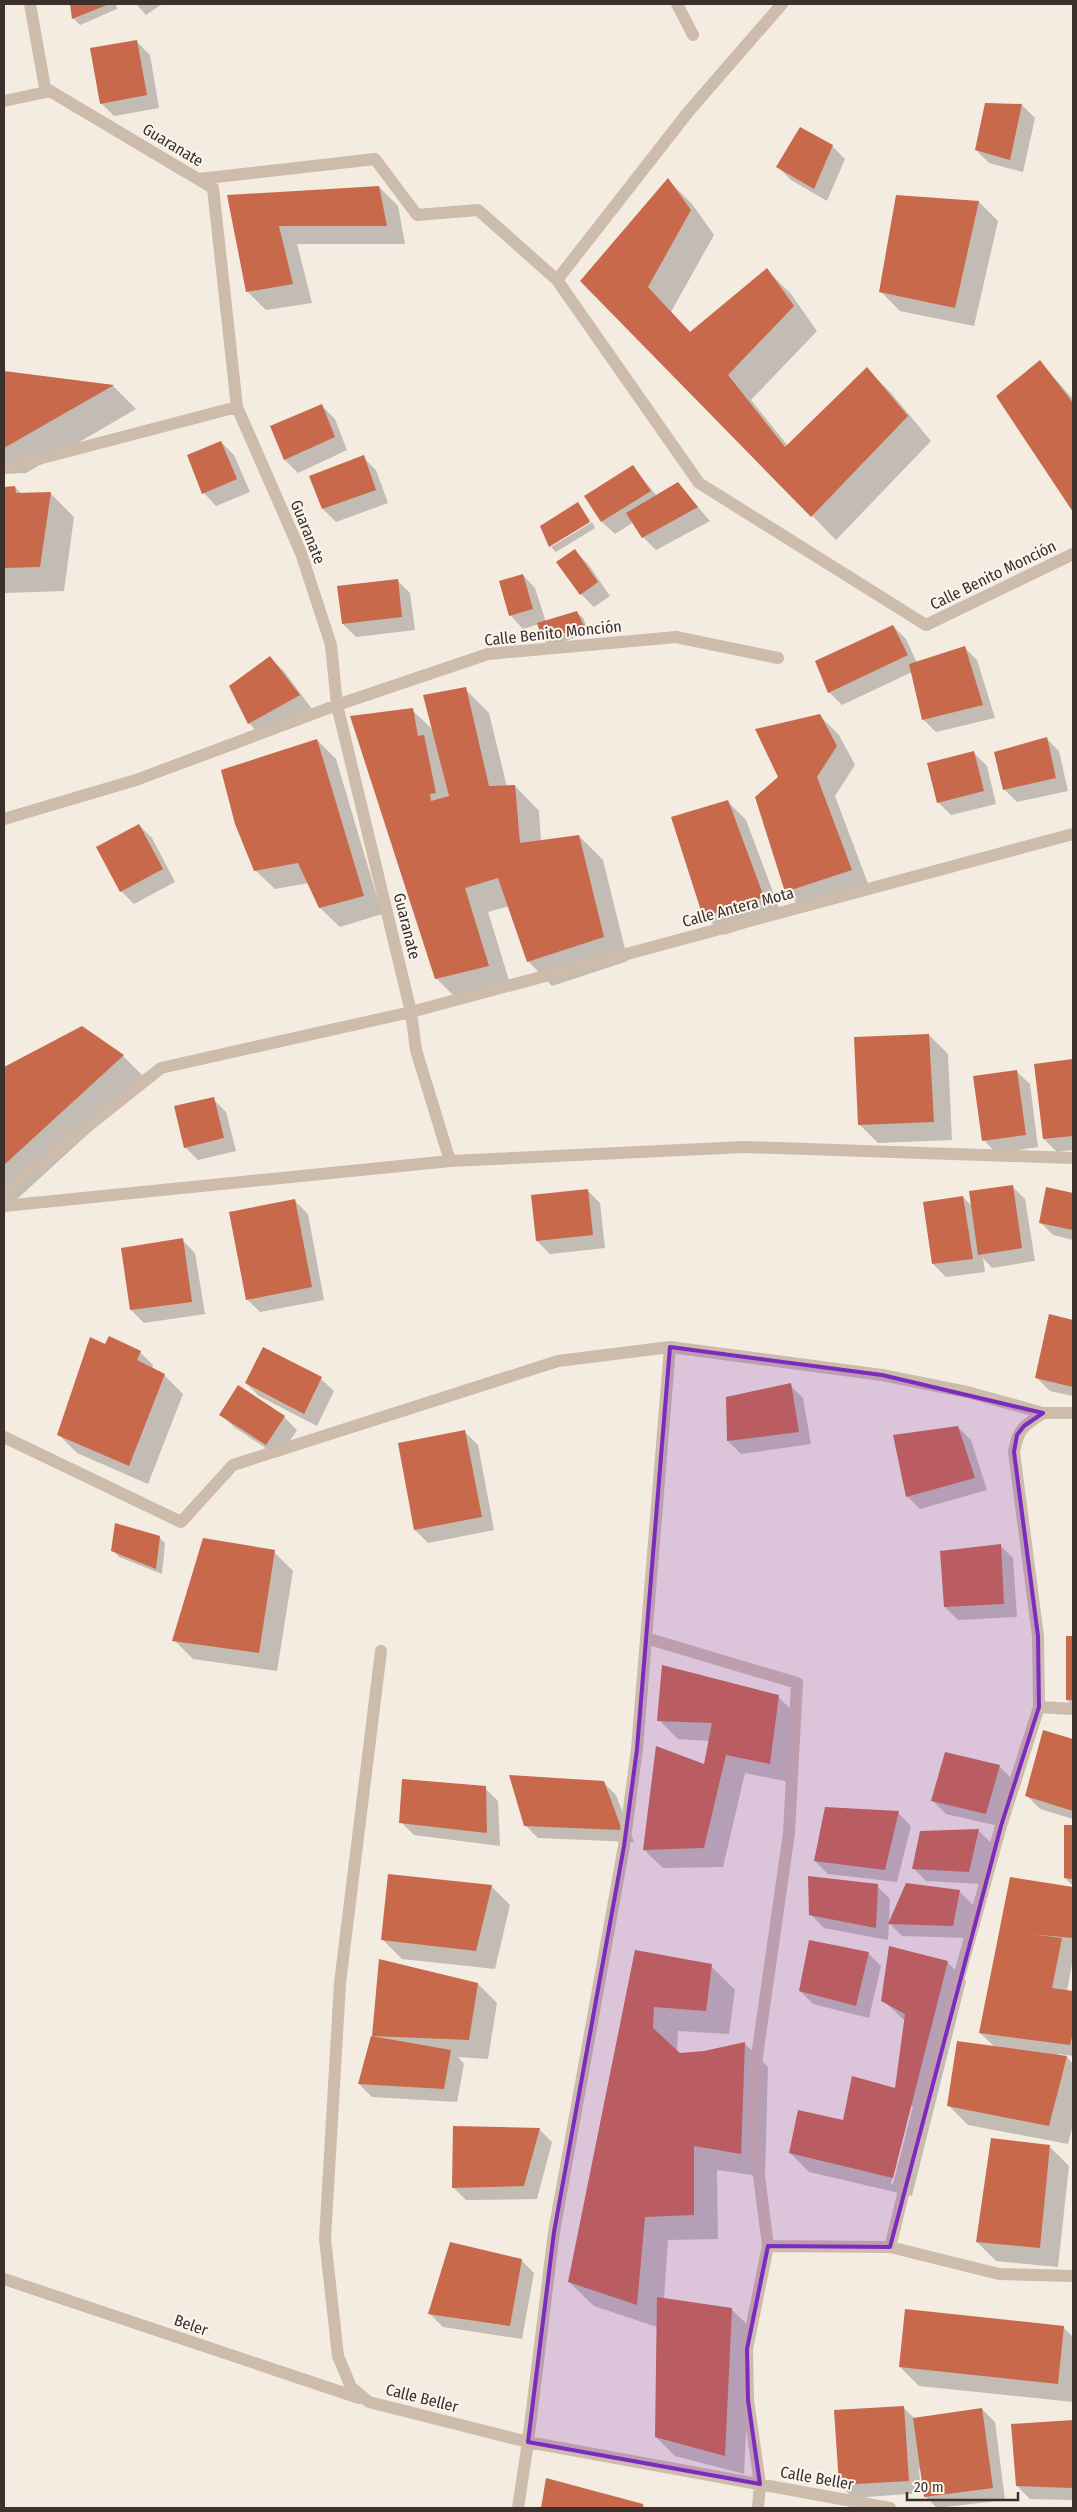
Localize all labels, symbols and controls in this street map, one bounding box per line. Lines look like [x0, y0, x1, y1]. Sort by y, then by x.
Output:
street label: Guaranate [139, 119, 207, 171]
street label: Guaranate [287, 497, 329, 567]
street label: Calle Benito Monción [927, 536, 1059, 614]
street label: Calle Benito Monción [483, 616, 623, 650]
street label: Calle Antera Mota [680, 883, 796, 931]
street label: Guaranate [390, 891, 424, 961]
street label: Beler [172, 2310, 211, 2340]
street label: Calle Beller [384, 2380, 461, 2416]
street label: Calle Beller [779, 2462, 856, 2494]
scale bar [907, 2470, 1018, 2502]
text: 20 m [914, 2478, 944, 2496]

